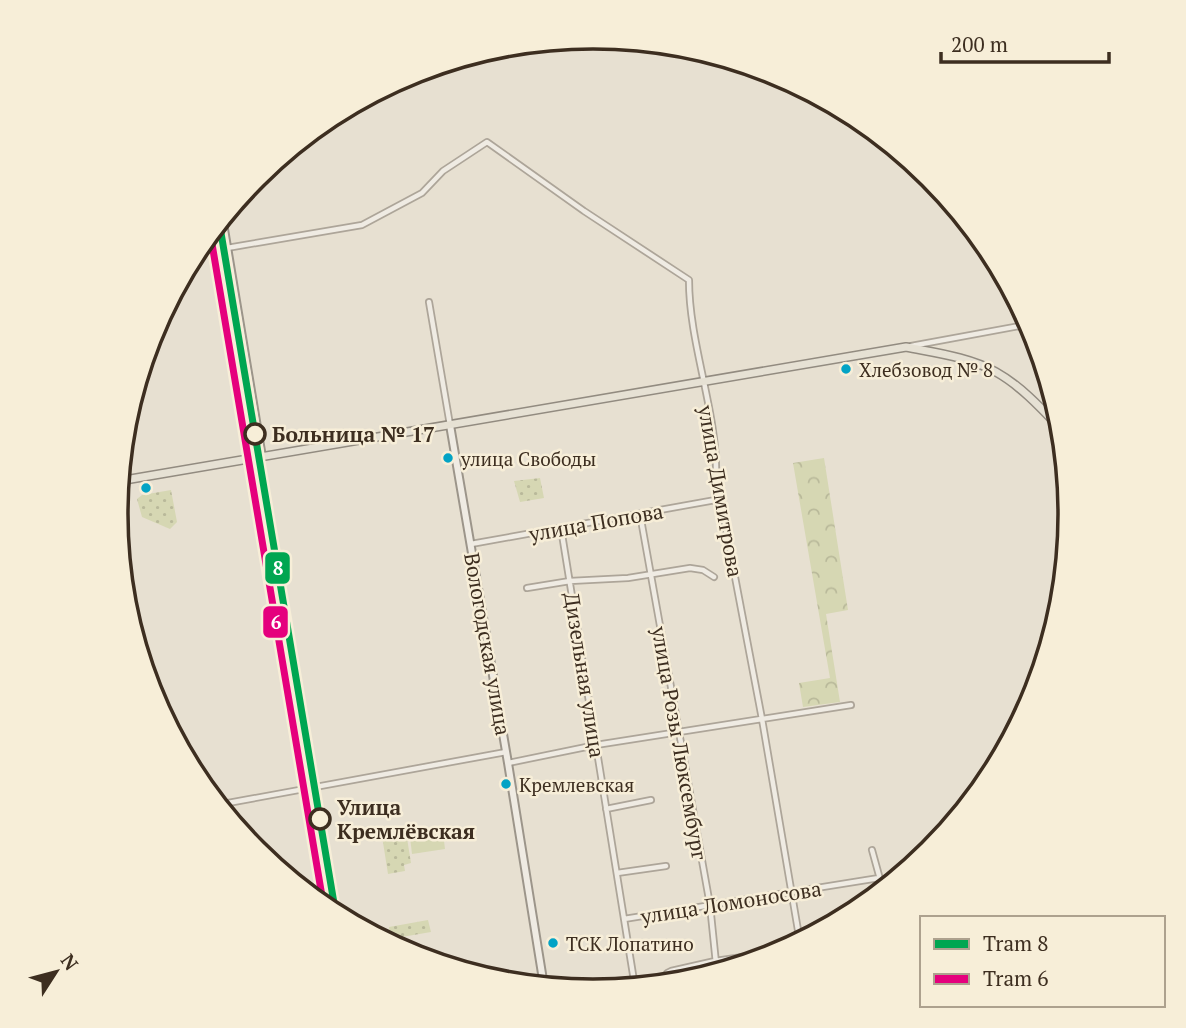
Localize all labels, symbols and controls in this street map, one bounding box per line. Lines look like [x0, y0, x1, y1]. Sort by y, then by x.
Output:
scale bar [941, 21, 1109, 65]
text: 200 m [951, 30, 1008, 58]
place label: Хлебзовод № 8 [859, 357, 993, 382]
marker: Хлебзовод № 8 [839, 362, 853, 376]
street label: улица Димитрова [692, 402, 750, 580]
place label: Больница № 17 [272, 420, 435, 448]
marker: Больница № 17 [244, 423, 266, 445]
place label: улица Свободы [460, 446, 596, 471]
marker: улица Свободы [441, 451, 455, 465]
unlabelled marker [139, 481, 153, 495]
street label: улица Попова [526, 496, 666, 548]
street label: Вологодская улица [458, 550, 518, 738]
line badge: 8 [264, 551, 291, 585]
text: 8 [273, 555, 284, 580]
street label: Дизельная улица [558, 590, 612, 760]
line badge: 6 [262, 605, 289, 639]
text: 6 [271, 609, 282, 634]
street label: улица Розы Люксембург [645, 623, 714, 862]
place label: Кремлевская [519, 772, 634, 797]
marker: Кремлевская [499, 777, 513, 791]
place label: Улица Кремлёвская [337, 793, 475, 845]
marker: Улица Кремлёвская [309, 808, 331, 830]
street label: улица Ломоносова [638, 874, 824, 930]
legend [920, 916, 1165, 1007]
text: Tram 8 [983, 929, 1048, 957]
place label: ТСК Лопатино [566, 931, 694, 956]
marker: ТСК Лопатино [546, 936, 560, 950]
north arrow [21, 937, 91, 1007]
text: N [56, 949, 85, 975]
text: Tram 6 [983, 964, 1048, 992]

